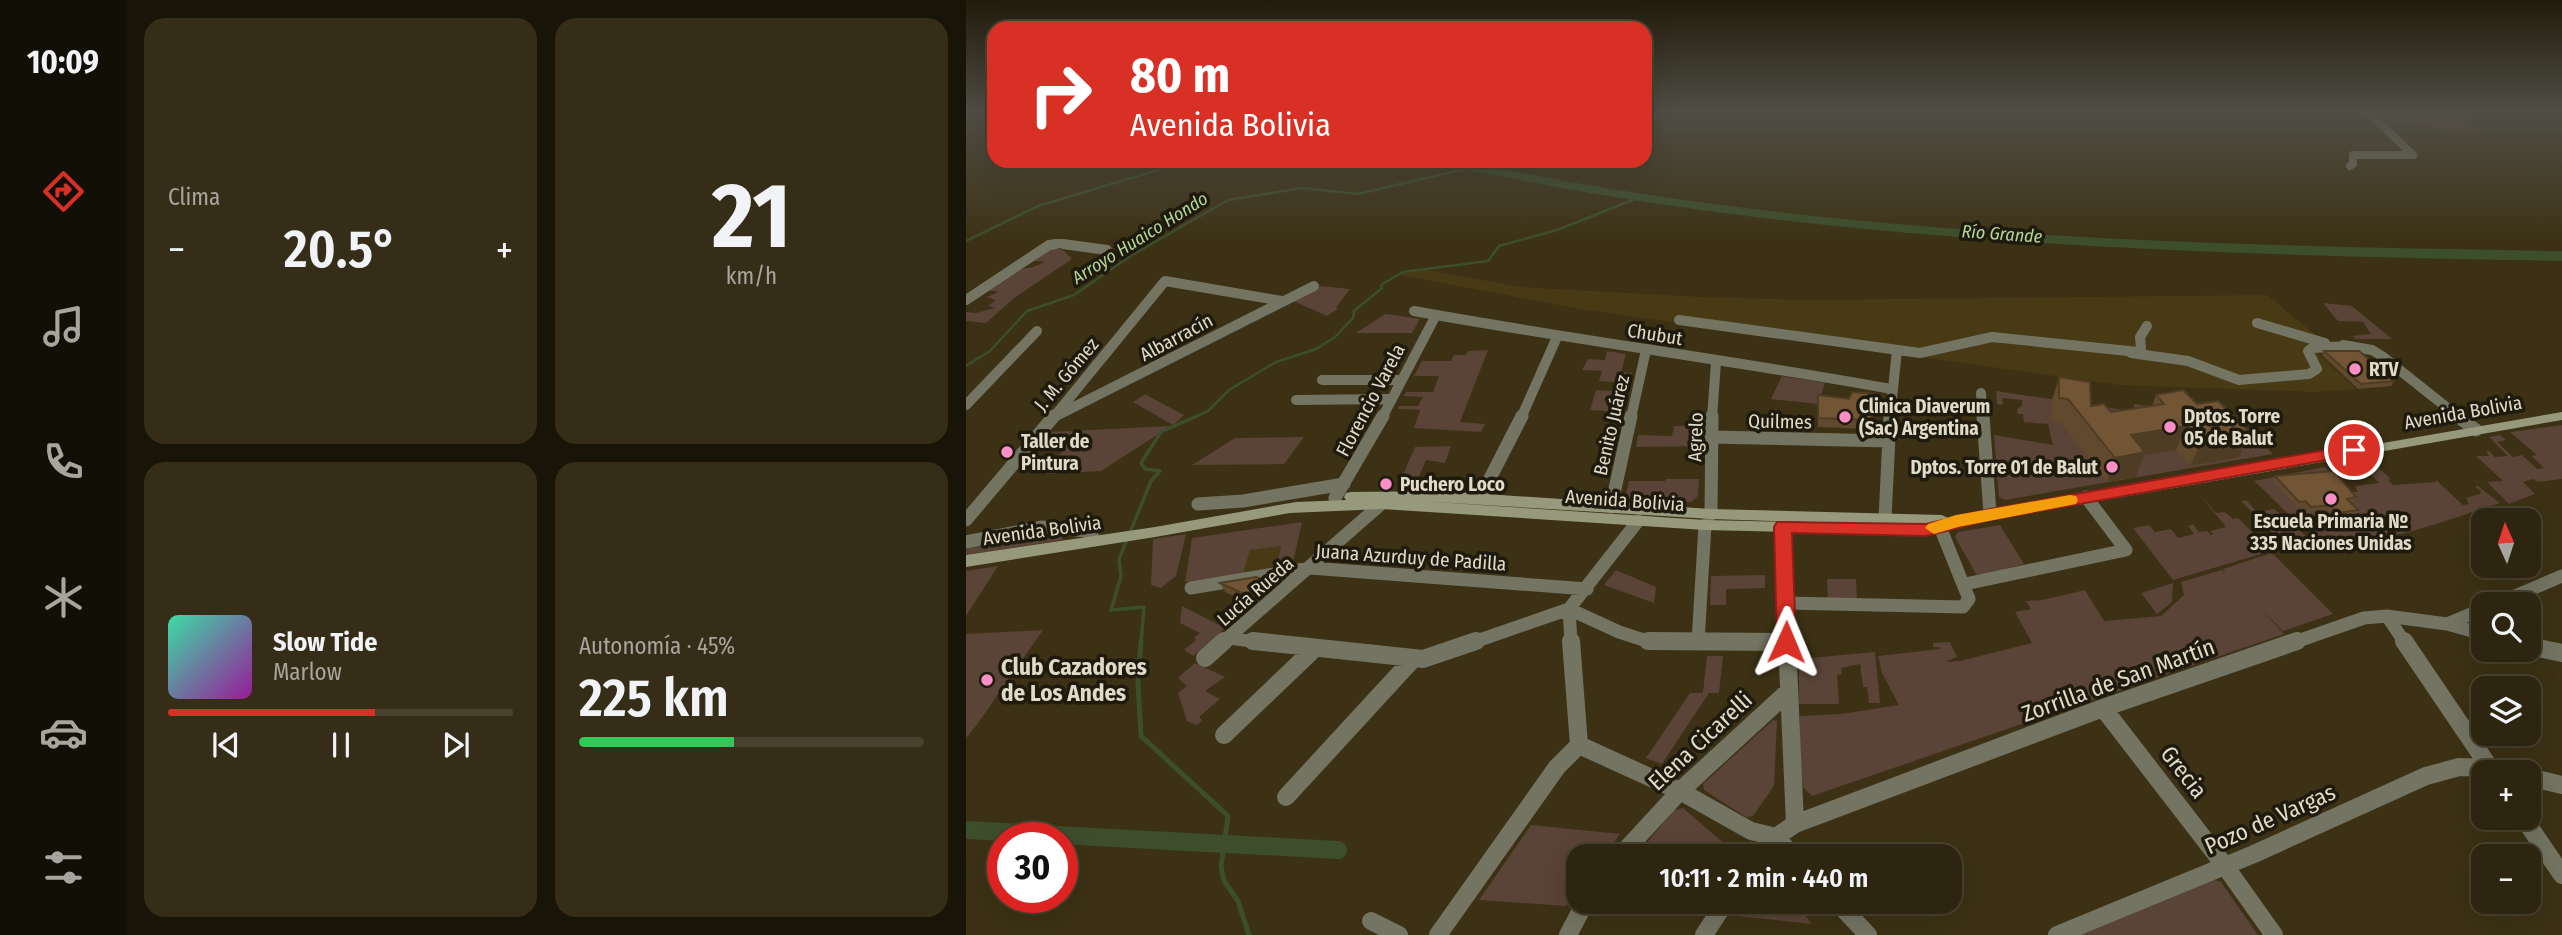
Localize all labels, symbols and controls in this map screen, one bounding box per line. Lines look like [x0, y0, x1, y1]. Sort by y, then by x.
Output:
text: 10:09 [27, 43, 99, 81]
text: 80 m [1130, 46, 1230, 105]
icon: right [1015, 49, 1106, 140]
text: Avenida Bolivia [1130, 106, 1331, 144]
text: 21 [712, 162, 791, 271]
icon: directions [39, 167, 88, 216]
text: Clima [168, 183, 220, 211]
water label: Arroyo Huaico Hondo [1067, 187, 1212, 289]
text: 20.5° [284, 218, 397, 281]
water label: Río Grande [1961, 220, 2043, 248]
text: − [168, 227, 185, 273]
text: + [496, 227, 513, 273]
text: km/h [726, 262, 777, 290]
icon: music [39, 302, 88, 351]
street label: Albarracín [1136, 309, 1217, 366]
street label: Chubut [1626, 319, 1685, 350]
street label: J. M. Gómez [1029, 333, 1104, 415]
street label: Florencio Varela [1331, 340, 1410, 460]
place label: RTV [2369, 358, 2400, 381]
marker: RTV [2347, 361, 2363, 377]
street label: Benito Juárez [1589, 372, 1634, 478]
street label: Avenida Bolivia [2402, 391, 2524, 434]
place label: Clinica Diaverum (Sac) Argentina [1859, 395, 1990, 440]
place label: Dptos. Torre 05 de Balut [2184, 405, 2281, 450]
street label: Quilmes [1748, 409, 1812, 434]
marker: Clinica Diaverum (Sac) Argentina [1837, 409, 1853, 425]
street label: Agrelo [1683, 412, 1708, 462]
marker: Dptos. Torre 05 de Balut [2162, 419, 2178, 435]
pin [2324, 420, 2384, 480]
place label: Taller de Pintura [1021, 430, 1090, 475]
icon: arrive [2335, 431, 2373, 469]
icon: phone [39, 437, 88, 486]
marker: Taller de Pintura [999, 444, 1015, 460]
place label: Dptos. Torre 01 de Balut [1910, 456, 2098, 479]
marker: Dptos. Torre 01 de Balut [2104, 459, 2120, 475]
place label: Puchero Loco [1400, 473, 1505, 496]
marker: Puchero Loco [1378, 476, 1394, 492]
street label: Avenida Bolivia [1565, 485, 1685, 516]
marker: Escuela Primaria Nº 335 Naciones Unidas [2323, 491, 2339, 507]
north arrow [2471, 508, 2541, 578]
map controls [2471, 508, 2541, 914]
place label: Escuela Primaria Nº 335 Naciones Unidas [2249, 510, 2412, 555]
street label: Avenida Bolivia [981, 511, 1103, 550]
street label: Juana Azurduy de Padilla [1315, 539, 1507, 576]
street label: Lucía Rueda [1212, 552, 1298, 631]
icon: climate [39, 573, 88, 622]
button: search [2471, 592, 2541, 662]
position arrow [1749, 605, 1823, 679]
text: Slow Tide [273, 627, 377, 658]
text: Autonomía · 45% [579, 632, 735, 660]
street label: Zorrilla de San Martín [2018, 632, 2218, 728]
place label: Club Cazadores de Los Andes [1001, 653, 1147, 707]
text: Marlow [273, 658, 342, 686]
text: 225 km [579, 667, 729, 730]
marker: Club Cazadores de Los Andes [979, 672, 995, 688]
button: layers [2471, 676, 2541, 746]
street label: Elena Cicarelli [1642, 686, 1758, 796]
icon: car [39, 708, 88, 757]
icon: previous [207, 726, 245, 764]
icon: pause [322, 726, 360, 764]
icon: next [437, 726, 475, 764]
street label: Grecia [2155, 740, 2213, 804]
button: + [2471, 760, 2541, 830]
street label: Pozo de Vargas [2200, 778, 2340, 860]
speed limit sign: 30 [987, 822, 1078, 913]
icon: filters [39, 843, 88, 892]
button: − [2471, 844, 2541, 914]
text: 10:11 · 2 min · 440 m [1660, 863, 1868, 894]

